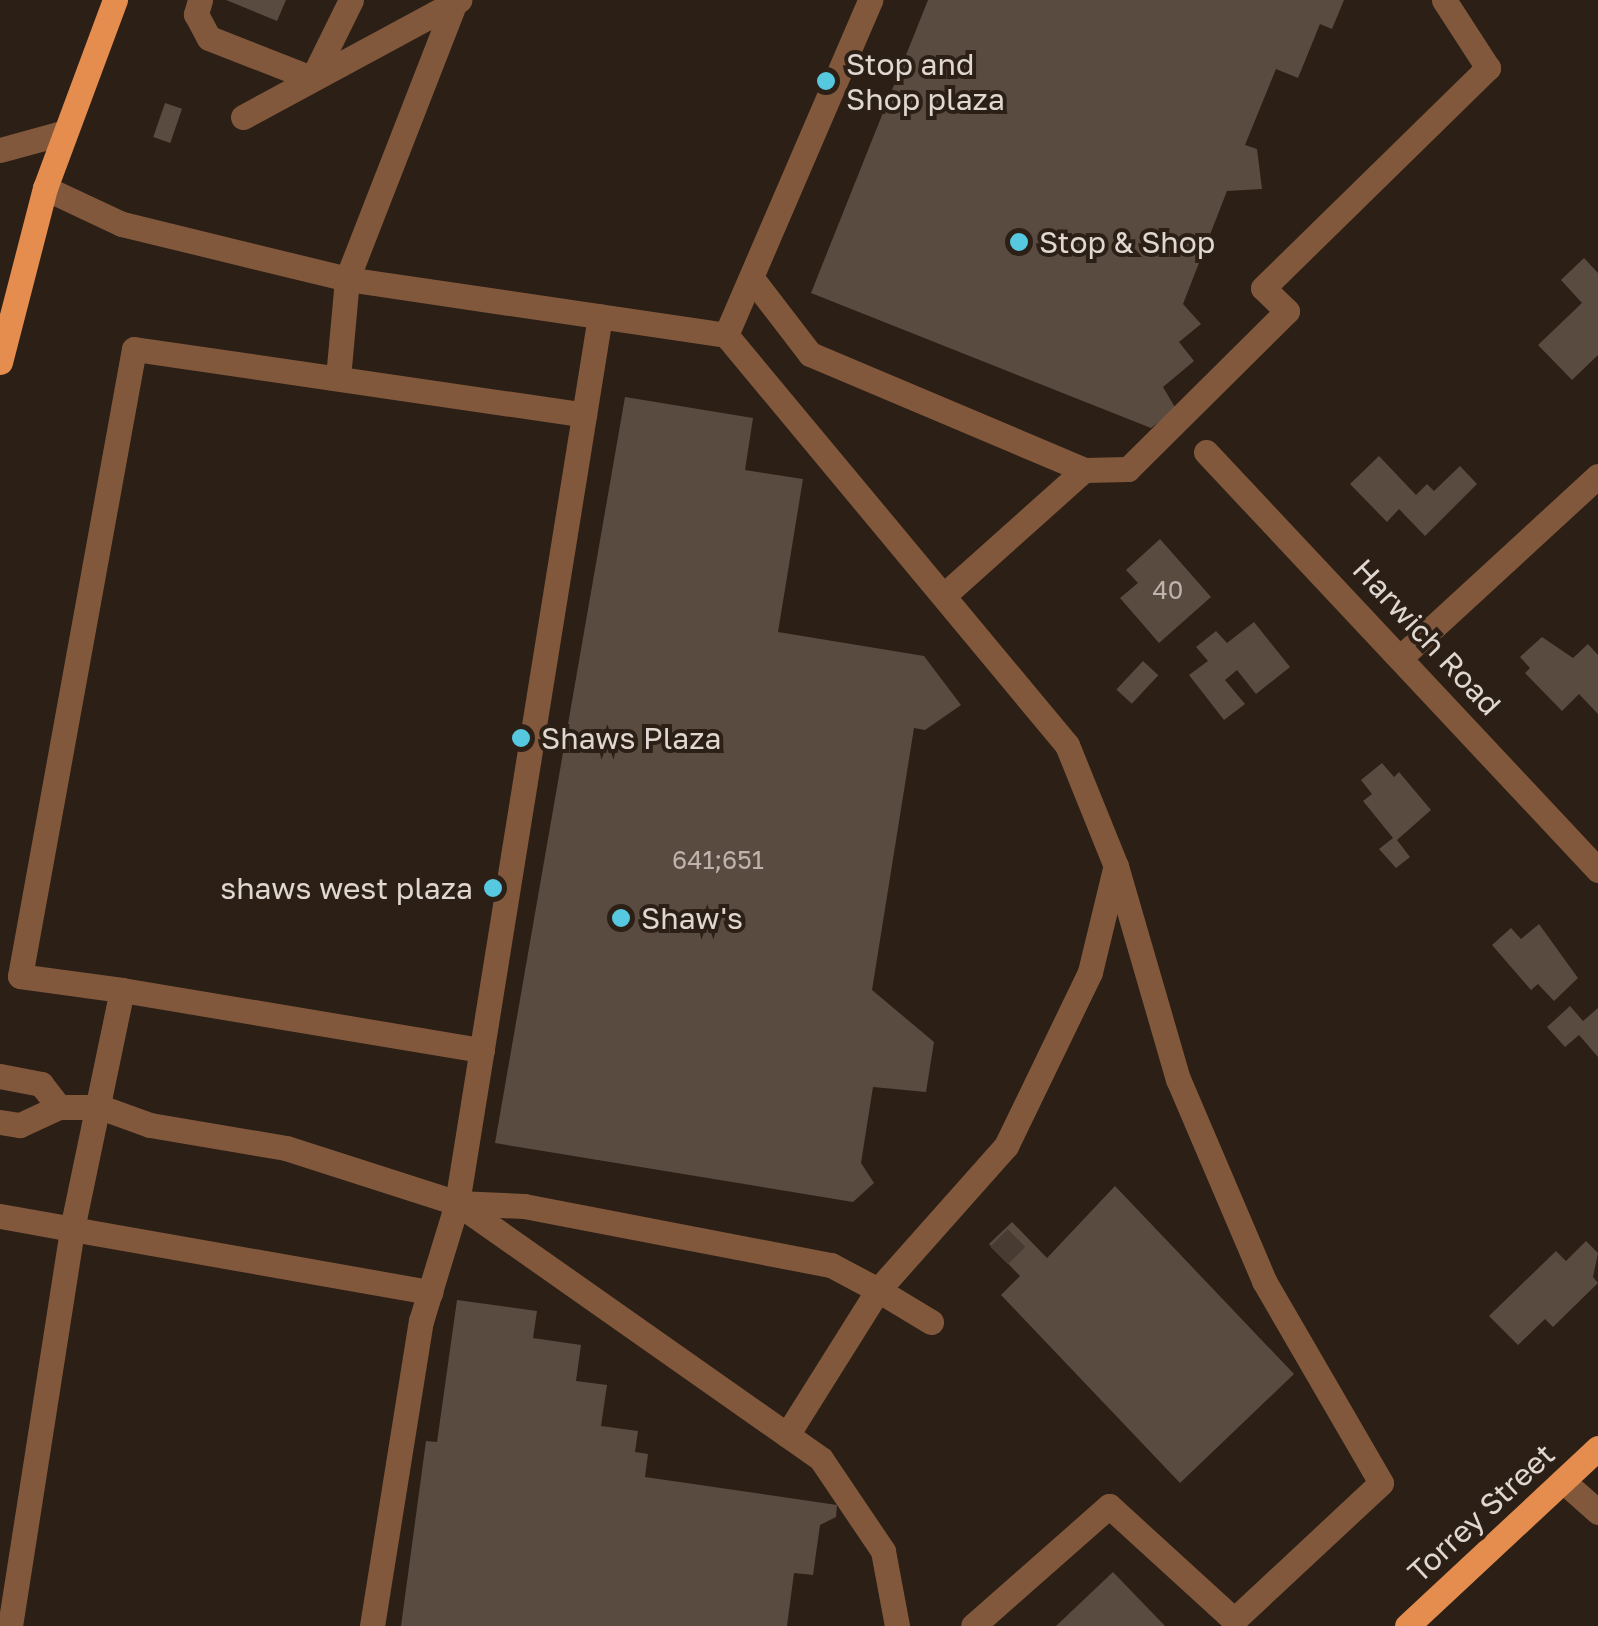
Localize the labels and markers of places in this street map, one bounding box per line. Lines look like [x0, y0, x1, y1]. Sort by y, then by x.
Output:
place label: Stop and Shop plaza [846, 46, 1005, 116]
marker: Stop and Shop plaza [815, 70, 837, 92]
place label: Stop & Shop [1039, 224, 1215, 260]
marker: Stop & Shop [1008, 231, 1030, 253]
place label: Shaws Plaza [541, 720, 721, 756]
marker: Shaws Plaza [510, 727, 532, 749]
place label: shaws west plaza [220, 870, 473, 906]
marker: shaws west plaza [482, 877, 504, 899]
place label: Shaw's [641, 900, 743, 936]
marker: Shaw's [610, 907, 632, 929]

